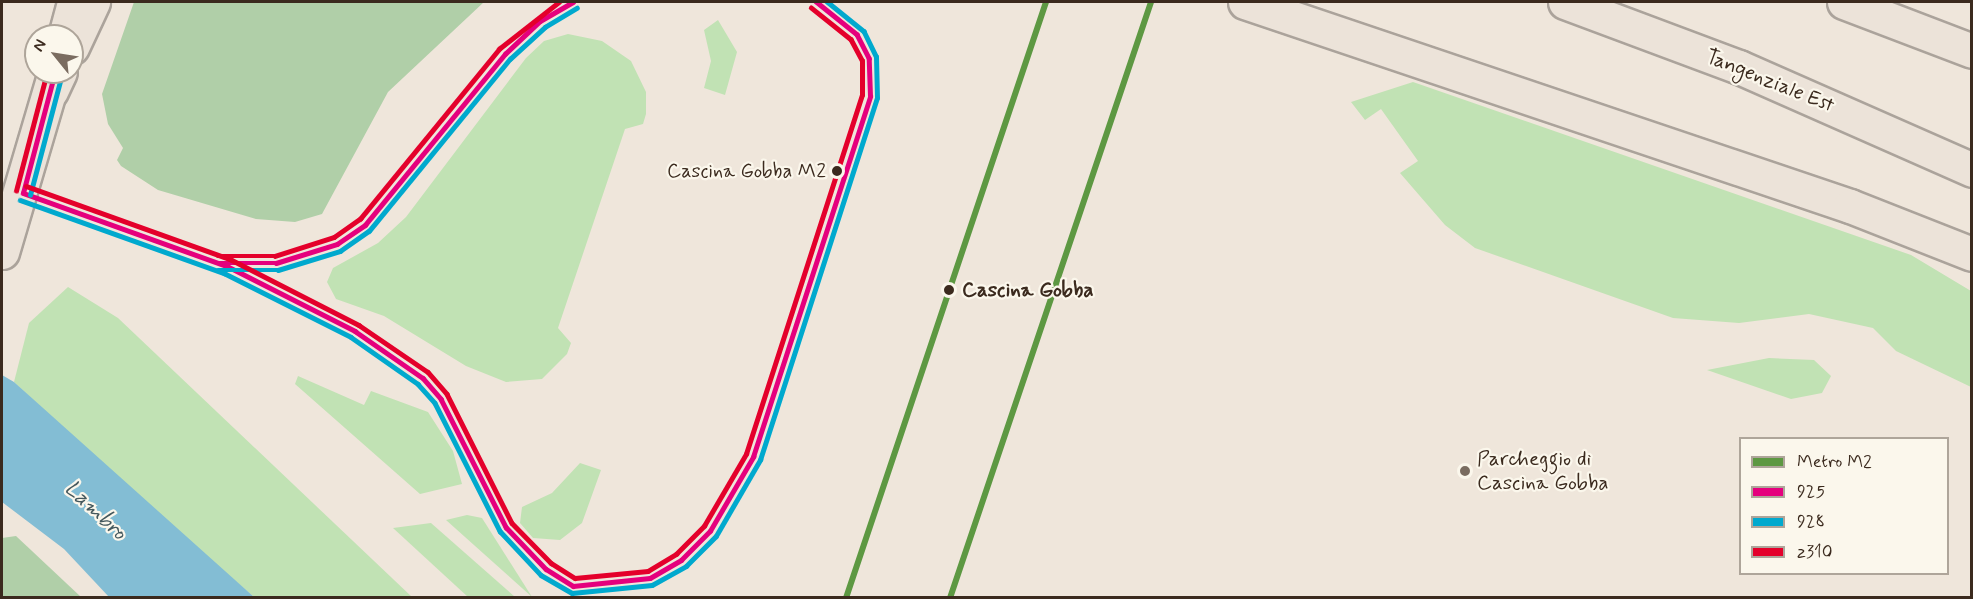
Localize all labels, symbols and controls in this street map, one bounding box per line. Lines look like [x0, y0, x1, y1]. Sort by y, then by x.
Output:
north arrow [24, 24, 84, 84]
text: N [28, 36, 51, 56]
street label: Tangenziale Est [1702, 44, 1838, 118]
place label: Cascina Gobba M2 [666, 159, 826, 183]
marker: Cascina Gobba M2 [831, 165, 843, 177]
place label: Cascina Gobba [962, 277, 1095, 303]
marker: Cascina Gobba [940, 281, 958, 299]
legend [1739, 437, 1949, 575]
place label: Parcheggio di Cascina Gobba [1477, 446, 1610, 496]
text: Metro M2 [1797, 450, 1872, 474]
marker: Parcheggio di Cascina Gobba [1458, 464, 1472, 478]
water label: Lambro [58, 476, 132, 546]
text: 925 [1797, 480, 1825, 504]
text: 928 [1797, 510, 1825, 534]
text: z310 [1797, 540, 1833, 564]

